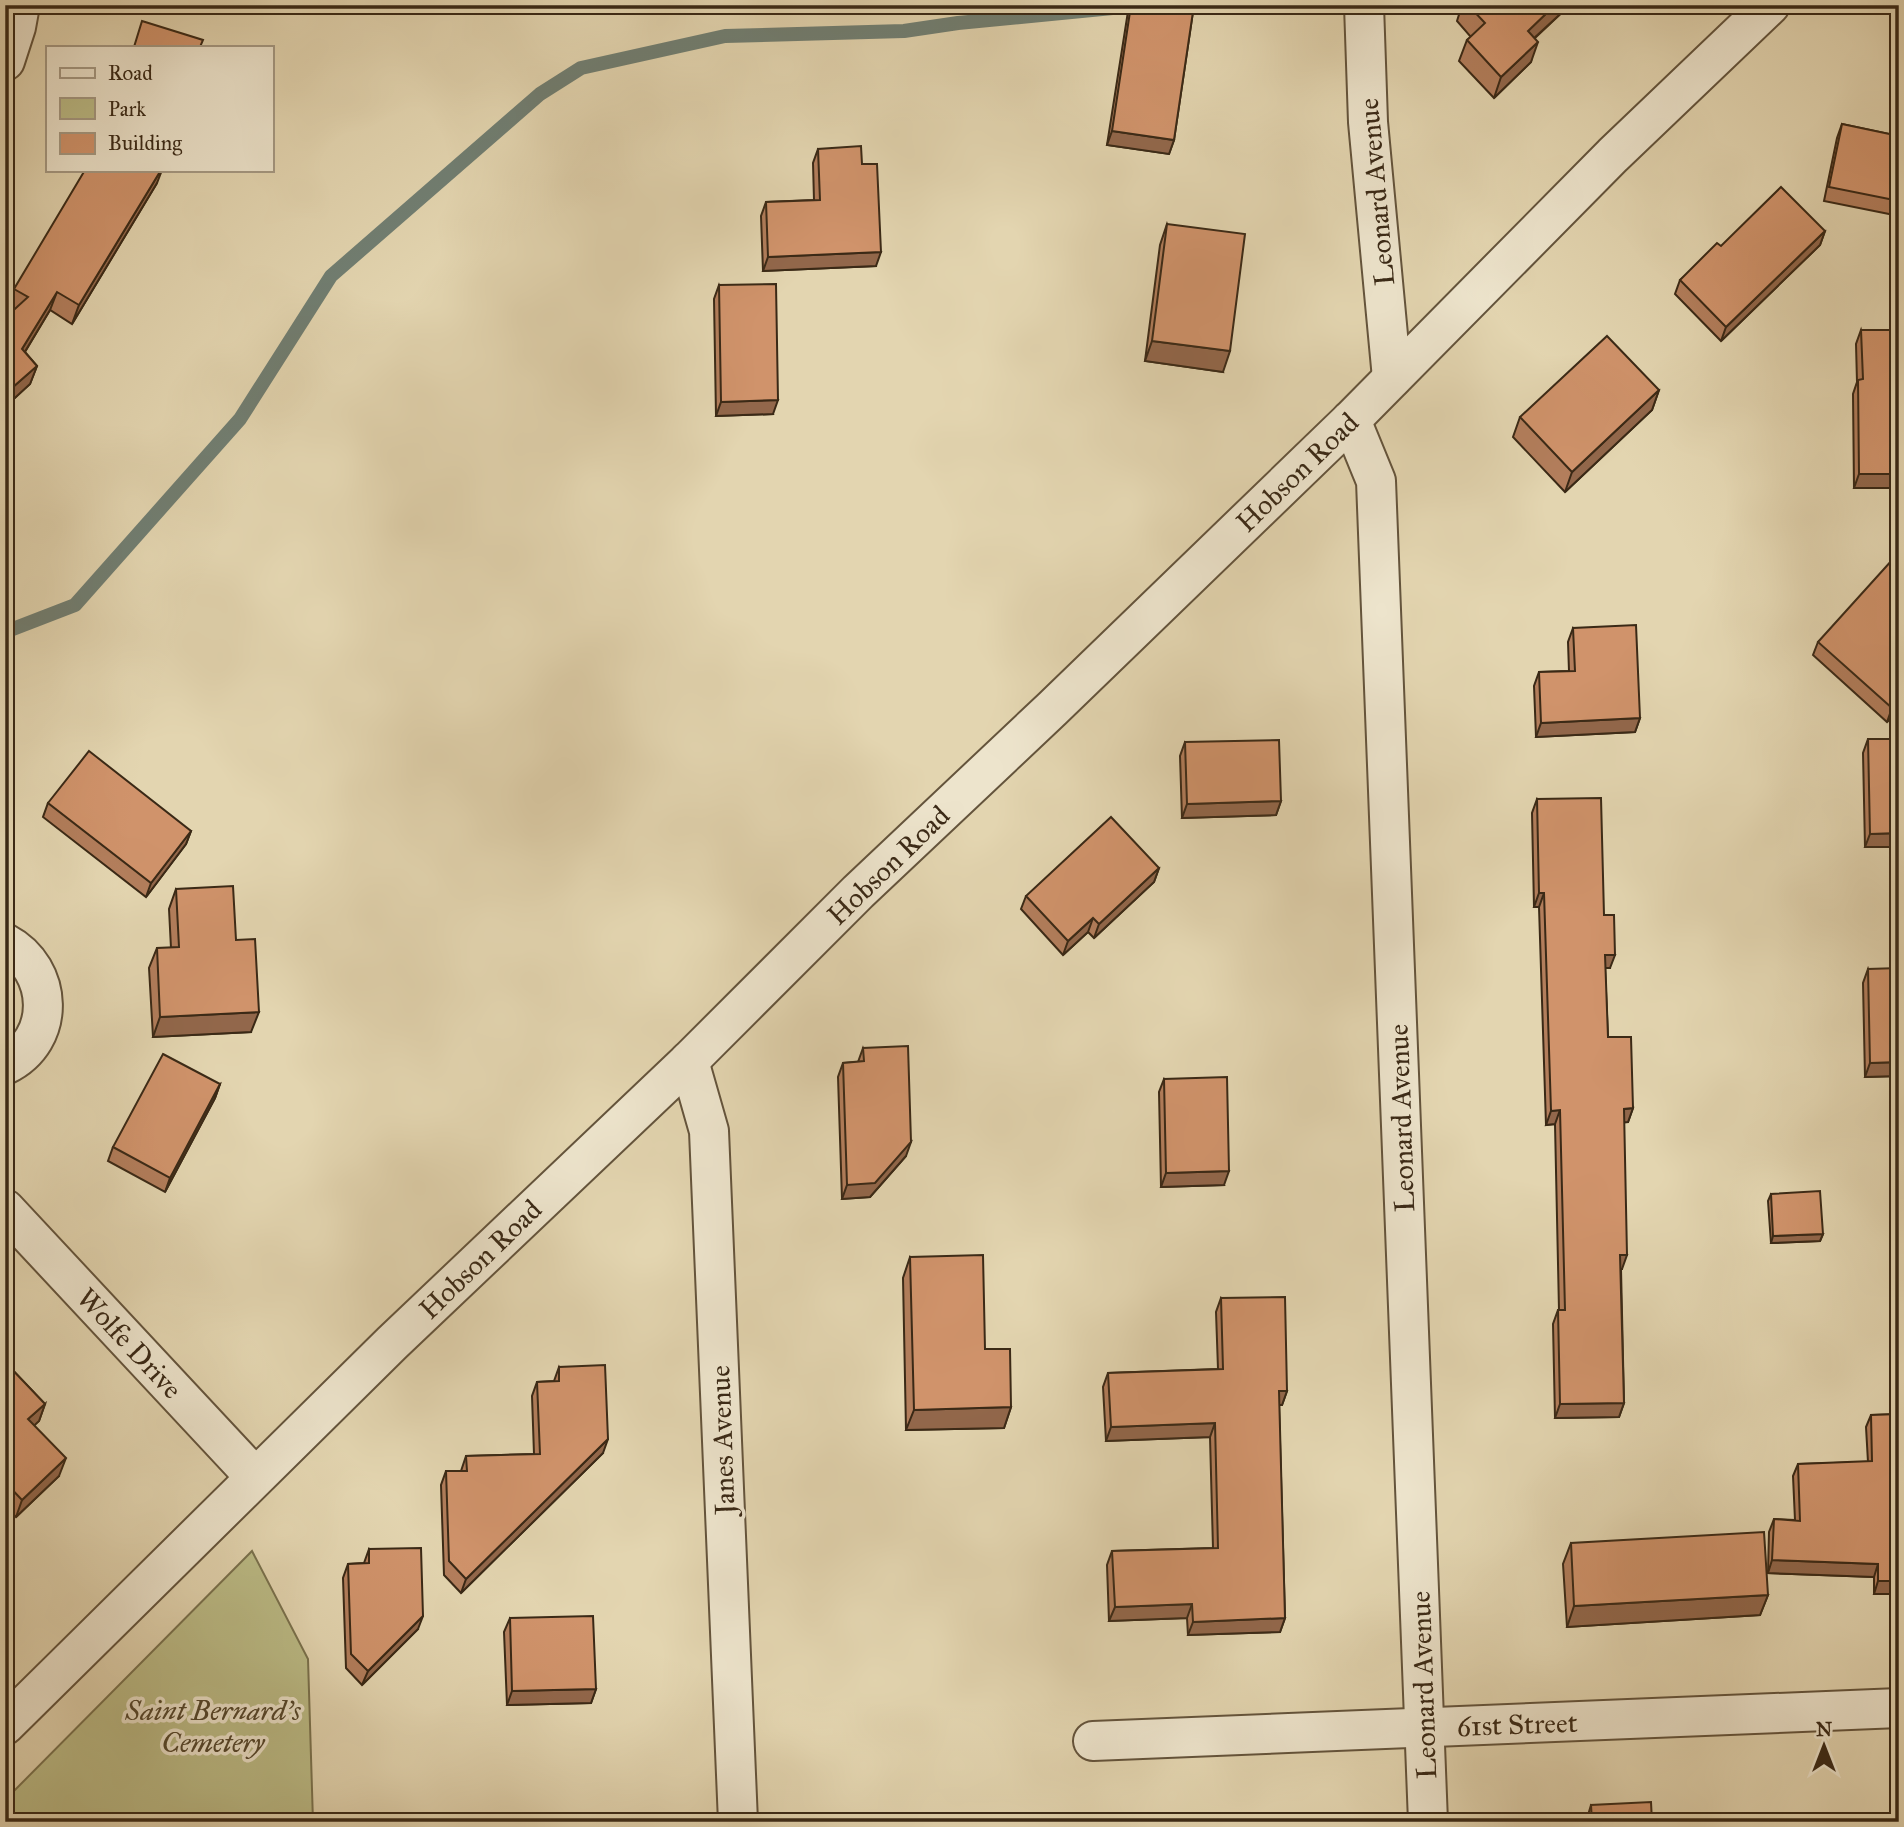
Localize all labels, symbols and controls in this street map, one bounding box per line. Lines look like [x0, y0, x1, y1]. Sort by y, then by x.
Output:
legend [46, 46, 273, 172]
text: Road [108, 60, 153, 86]
text: Park [108, 96, 146, 122]
street label: Leonard Avenue [1351, 97, 1402, 287]
text: Building [108, 130, 182, 156]
street label: Hobson Road [1229, 405, 1366, 540]
street label: Hobson Road [820, 798, 957, 933]
street label: Leonard Avenue [1381, 1023, 1422, 1213]
street label: Hobson Road [412, 1192, 549, 1327]
street label: Wolfe Drive [70, 1281, 190, 1406]
street label: Janes Avenue [702, 1365, 743, 1518]
street label: Leonard Avenue [1403, 1590, 1444, 1780]
park label: Saint Bernard's Cemetery [124, 1693, 302, 1760]
street label: 61st Street [1456, 1705, 1578, 1744]
north arrow [1788, 1712, 1858, 1782]
text: N [1816, 1718, 1832, 1741]

